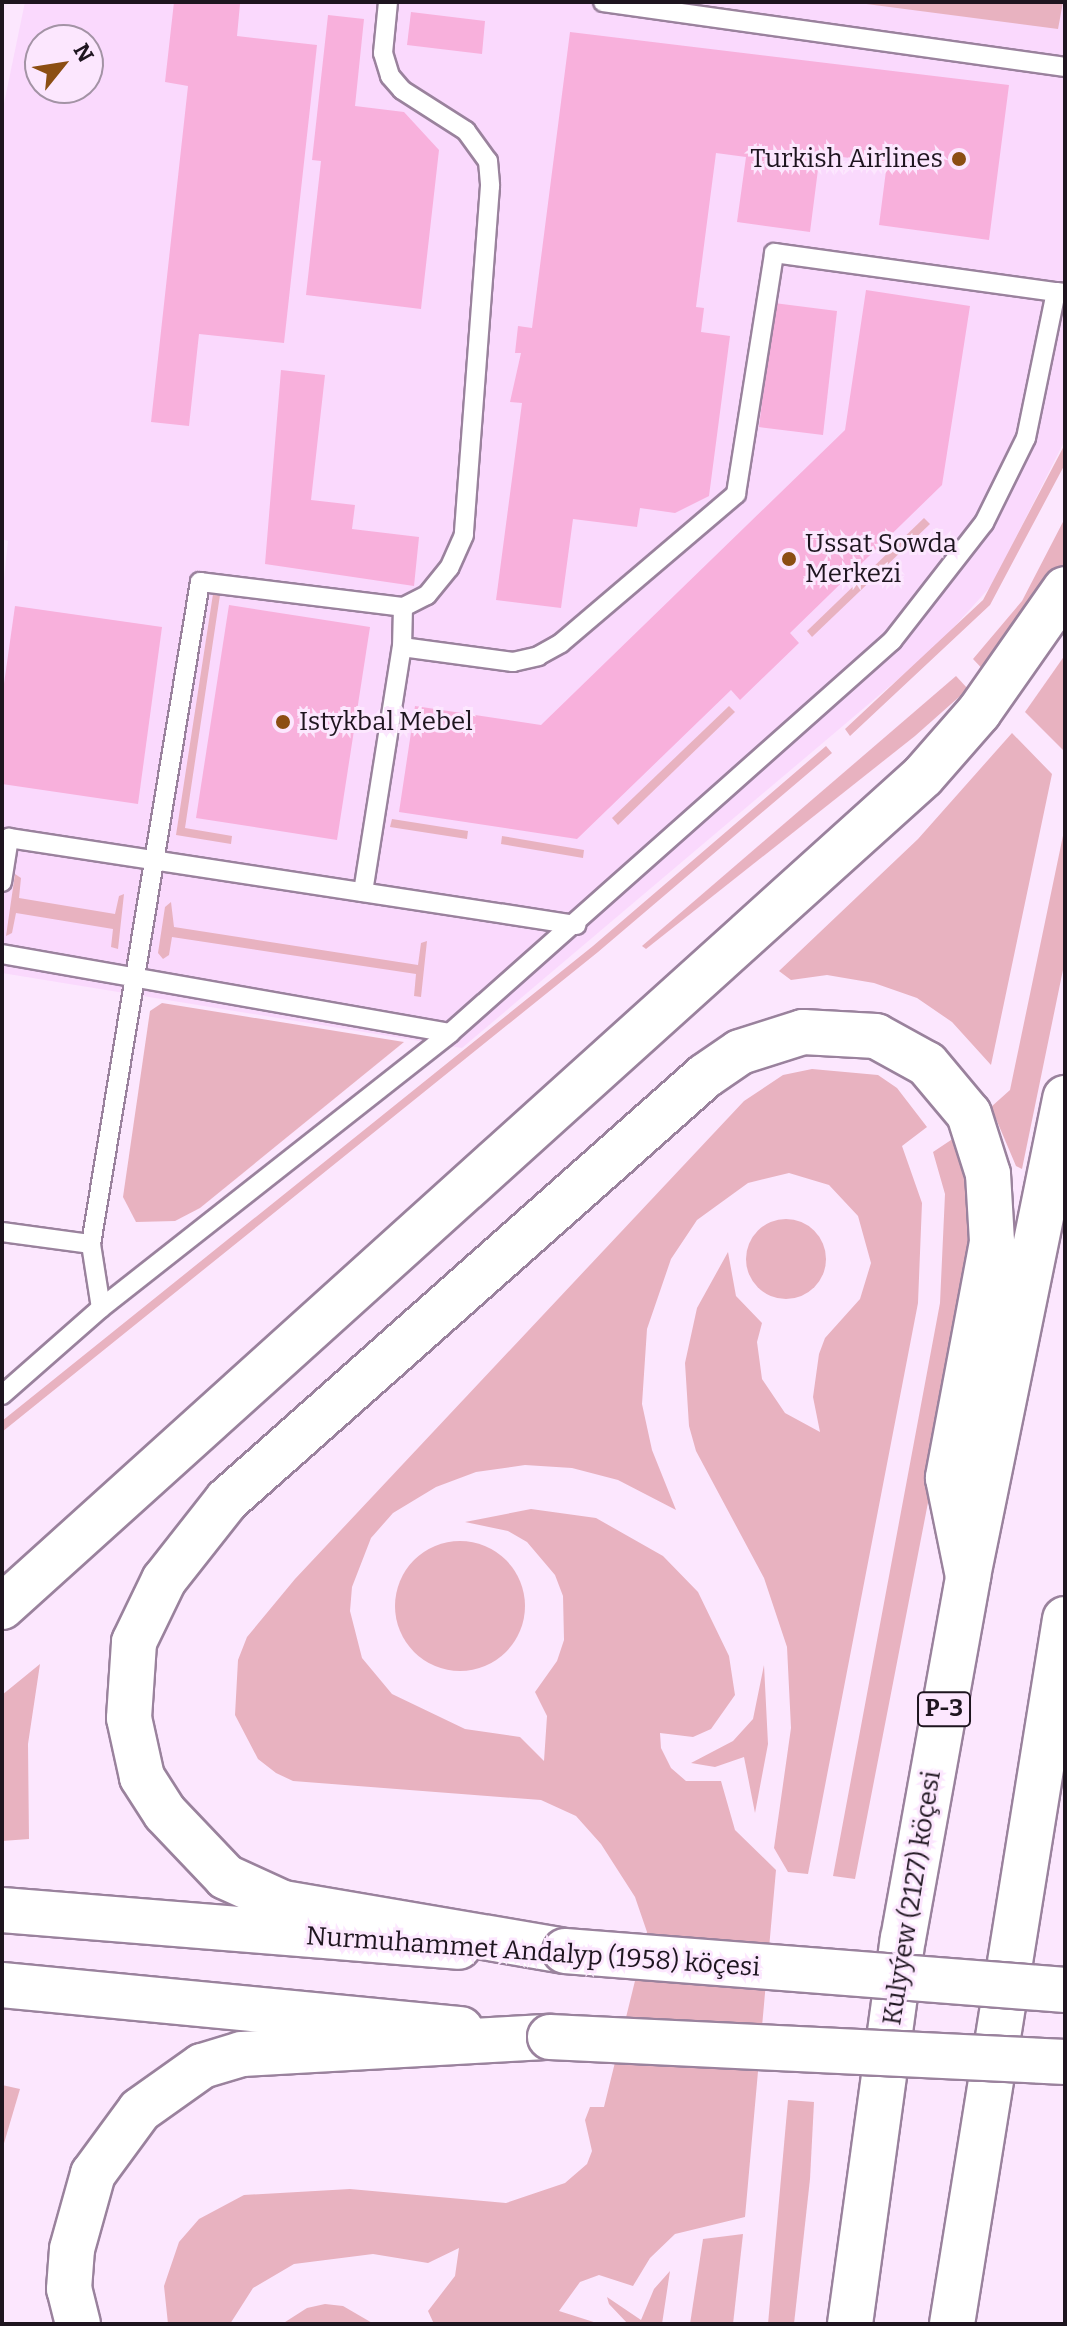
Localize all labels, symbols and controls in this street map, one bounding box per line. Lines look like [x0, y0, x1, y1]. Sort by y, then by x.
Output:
north arrow [24, 24, 104, 104]
text: N [68, 39, 99, 67]
place label: Turkish Airlines [750, 143, 943, 175]
marker: Turkish Airlines [950, 150, 968, 168]
place label: Ussat Sowda Merkezi [805, 528, 957, 590]
marker: Ussat Sowda Merkezi [780, 550, 798, 568]
place label: Istykbal Mebel [299, 706, 473, 738]
marker: Istykbal Mebel [274, 713, 292, 731]
road number: P-3 [916, 1689, 972, 1729]
street label: Kulyýew (2127) köçesi [876, 1769, 948, 2027]
street label: Nurmuhammet Andalyp (1958) köçesi [305, 1921, 761, 1983]

